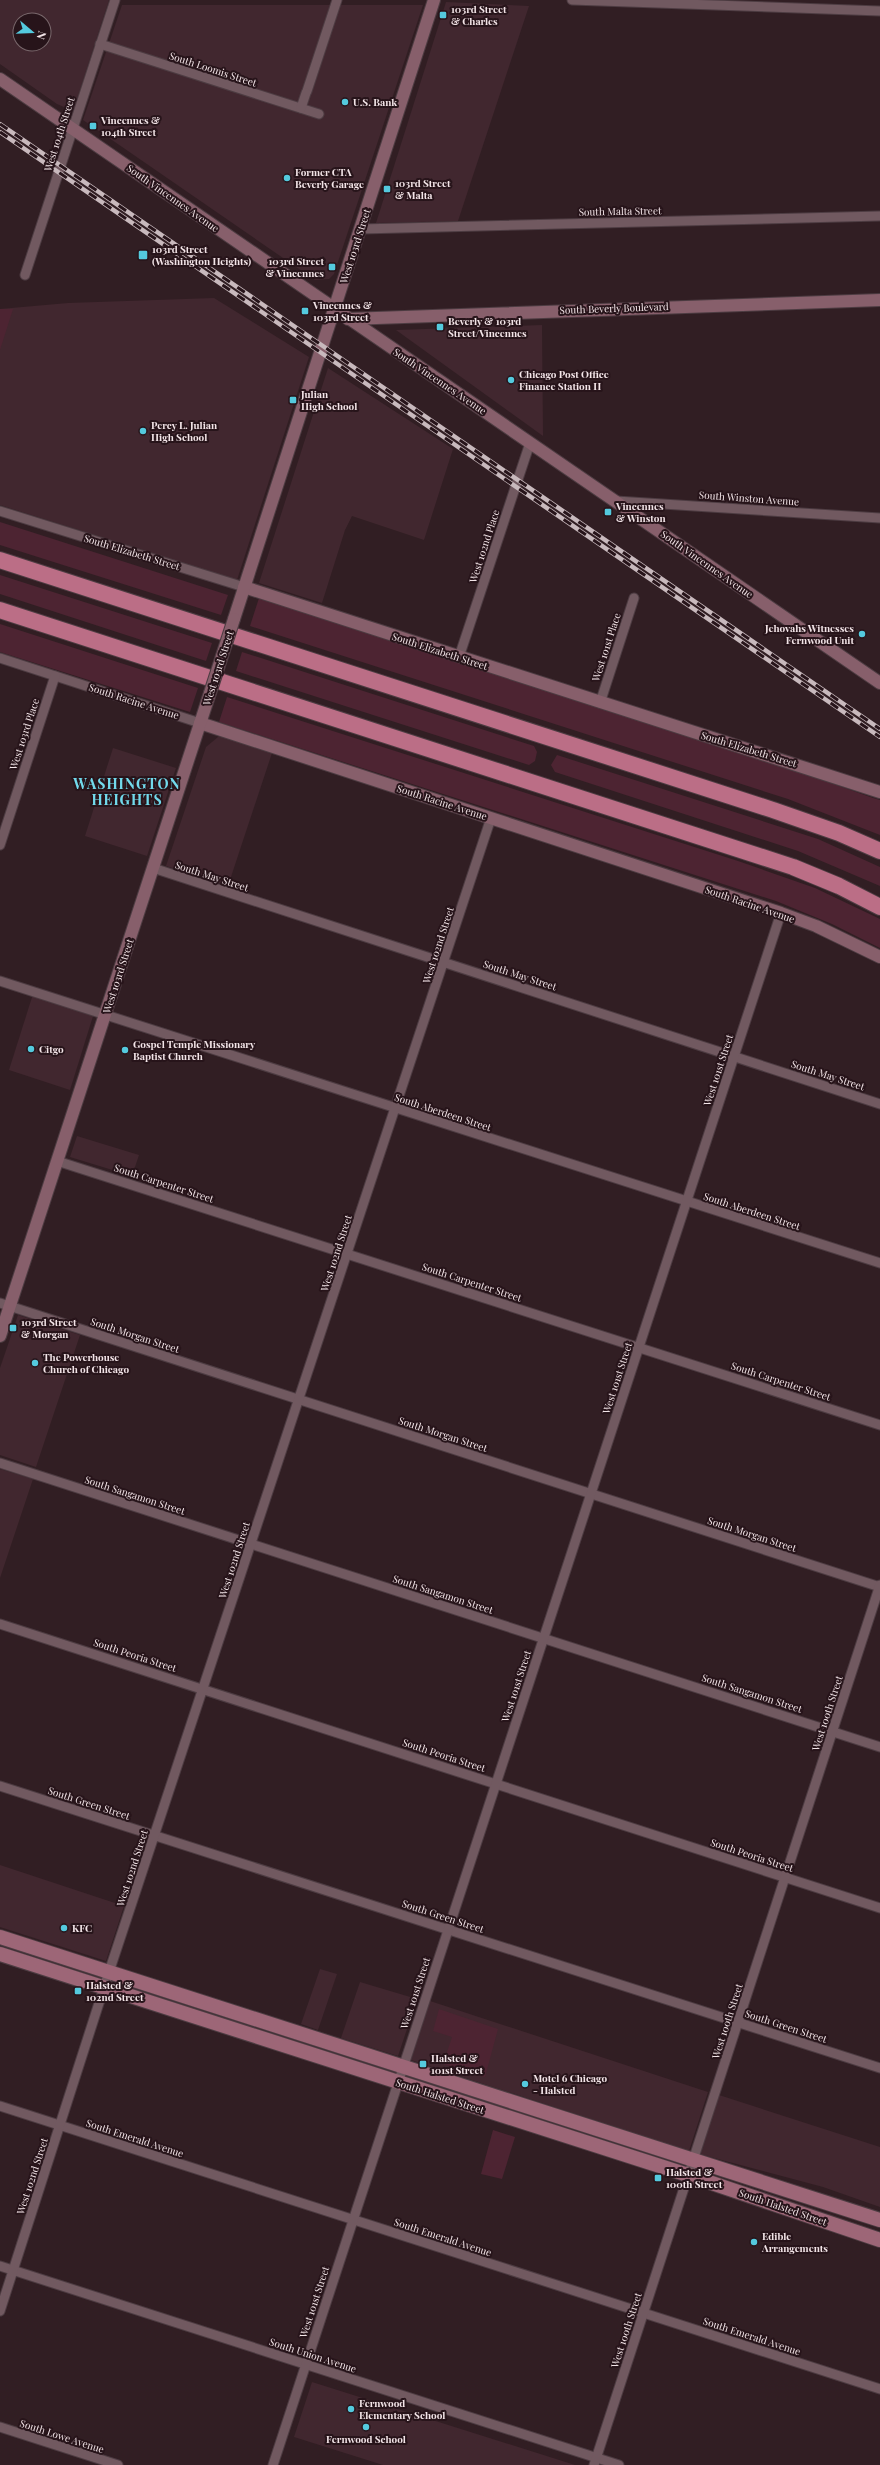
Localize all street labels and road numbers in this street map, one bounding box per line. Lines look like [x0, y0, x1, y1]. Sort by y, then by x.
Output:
street label: South Loomis Street [168, 48, 259, 90]
street label: West 104th Street [40, 95, 78, 174]
street label: South Vincennes Avenue [124, 161, 222, 235]
street label: South Malta Street [578, 203, 662, 219]
street label: West 103rd Street [336, 207, 374, 286]
street label: South Beverly Boulevard [559, 299, 669, 317]
street label: South Vincennes Avenue [391, 345, 489, 417]
street label: South Winston Avenue [698, 488, 800, 508]
street label: West 102nd Place [465, 508, 502, 585]
street label: South Vincennes Avenue [658, 527, 756, 601]
street label: South Elizabeth Street [82, 531, 182, 573]
street label: West 101st Place [588, 611, 624, 684]
street label: West 103rd Street [199, 629, 237, 708]
street label: South Elizabeth Street [390, 629, 490, 673]
street label: South Racine Avenue [87, 680, 181, 722]
street label: West 103rd Place [6, 697, 42, 772]
street label: South Elizabeth Street [699, 728, 799, 770]
street label: South Racine Avenue [395, 781, 489, 823]
street label: South May Street [174, 858, 251, 895]
street label: South Racine Avenue [703, 882, 797, 926]
street label: West 102nd Street [419, 905, 457, 986]
street label: West 103rd Street [99, 937, 137, 1016]
street label: South May Street [482, 957, 559, 994]
street label: West 101st Street [700, 1032, 736, 1108]
street label: South May Street [790, 1057, 867, 1094]
street label: South Aberdeen Street [393, 1090, 494, 1134]
street label: South Carpenter Street [112, 1160, 216, 1206]
street label: South Aberdeen Street [702, 1189, 803, 1233]
street label: West 102nd Street [317, 1213, 355, 1294]
street label: South Carpenter Street [420, 1259, 524, 1305]
street label: South Morgan Street [89, 1314, 182, 1356]
street label: West 101st Street [599, 1340, 635, 1416]
street label: South Carpenter Street [729, 1358, 833, 1404]
street label: South Morgan Street [397, 1413, 490, 1455]
street label: South Sangamon Street [83, 1472, 187, 1518]
street label: South Morgan Street [706, 1513, 799, 1555]
street label: West 102nd Street [215, 1520, 253, 1601]
street label: South Sangamon Street [391, 1571, 495, 1617]
street label: South Peoria Street [92, 1635, 179, 1675]
street label: West 101st Street [498, 1648, 534, 1724]
street label: South Sangamon Street [700, 1670, 804, 1716]
street label: West 100th Street [808, 1673, 846, 1753]
street label: South Peoria Street [401, 1735, 488, 1775]
street label: South Green Street [46, 1783, 132, 1823]
street label: West 102nd Street [113, 1828, 151, 1909]
street label: South Peoria Street [709, 1835, 796, 1875]
street label: South Green Street [400, 1896, 486, 1936]
street label: West 101st Street [397, 1955, 433, 2031]
street label: West 100th Street [708, 1981, 746, 2061]
street label: South Green Street [743, 2006, 829, 2046]
street label: South Halsted Street [394, 2075, 486, 2117]
street label: South Emerald Avenue [84, 2116, 186, 2160]
street label: West 102nd Street [13, 2136, 51, 2217]
street label: South Halsted Street [737, 2185, 829, 2229]
street label: South Emerald Avenue [392, 2215, 494, 2259]
street label: West 101st Street [296, 2264, 332, 2340]
street label: West 100th Street [607, 2290, 645, 2370]
street label: South Emerald Avenue [701, 2314, 803, 2358]
street label: South Union Avenue [268, 2334, 358, 2376]
street label: South Lowe Avenue [18, 2416, 106, 2456]

